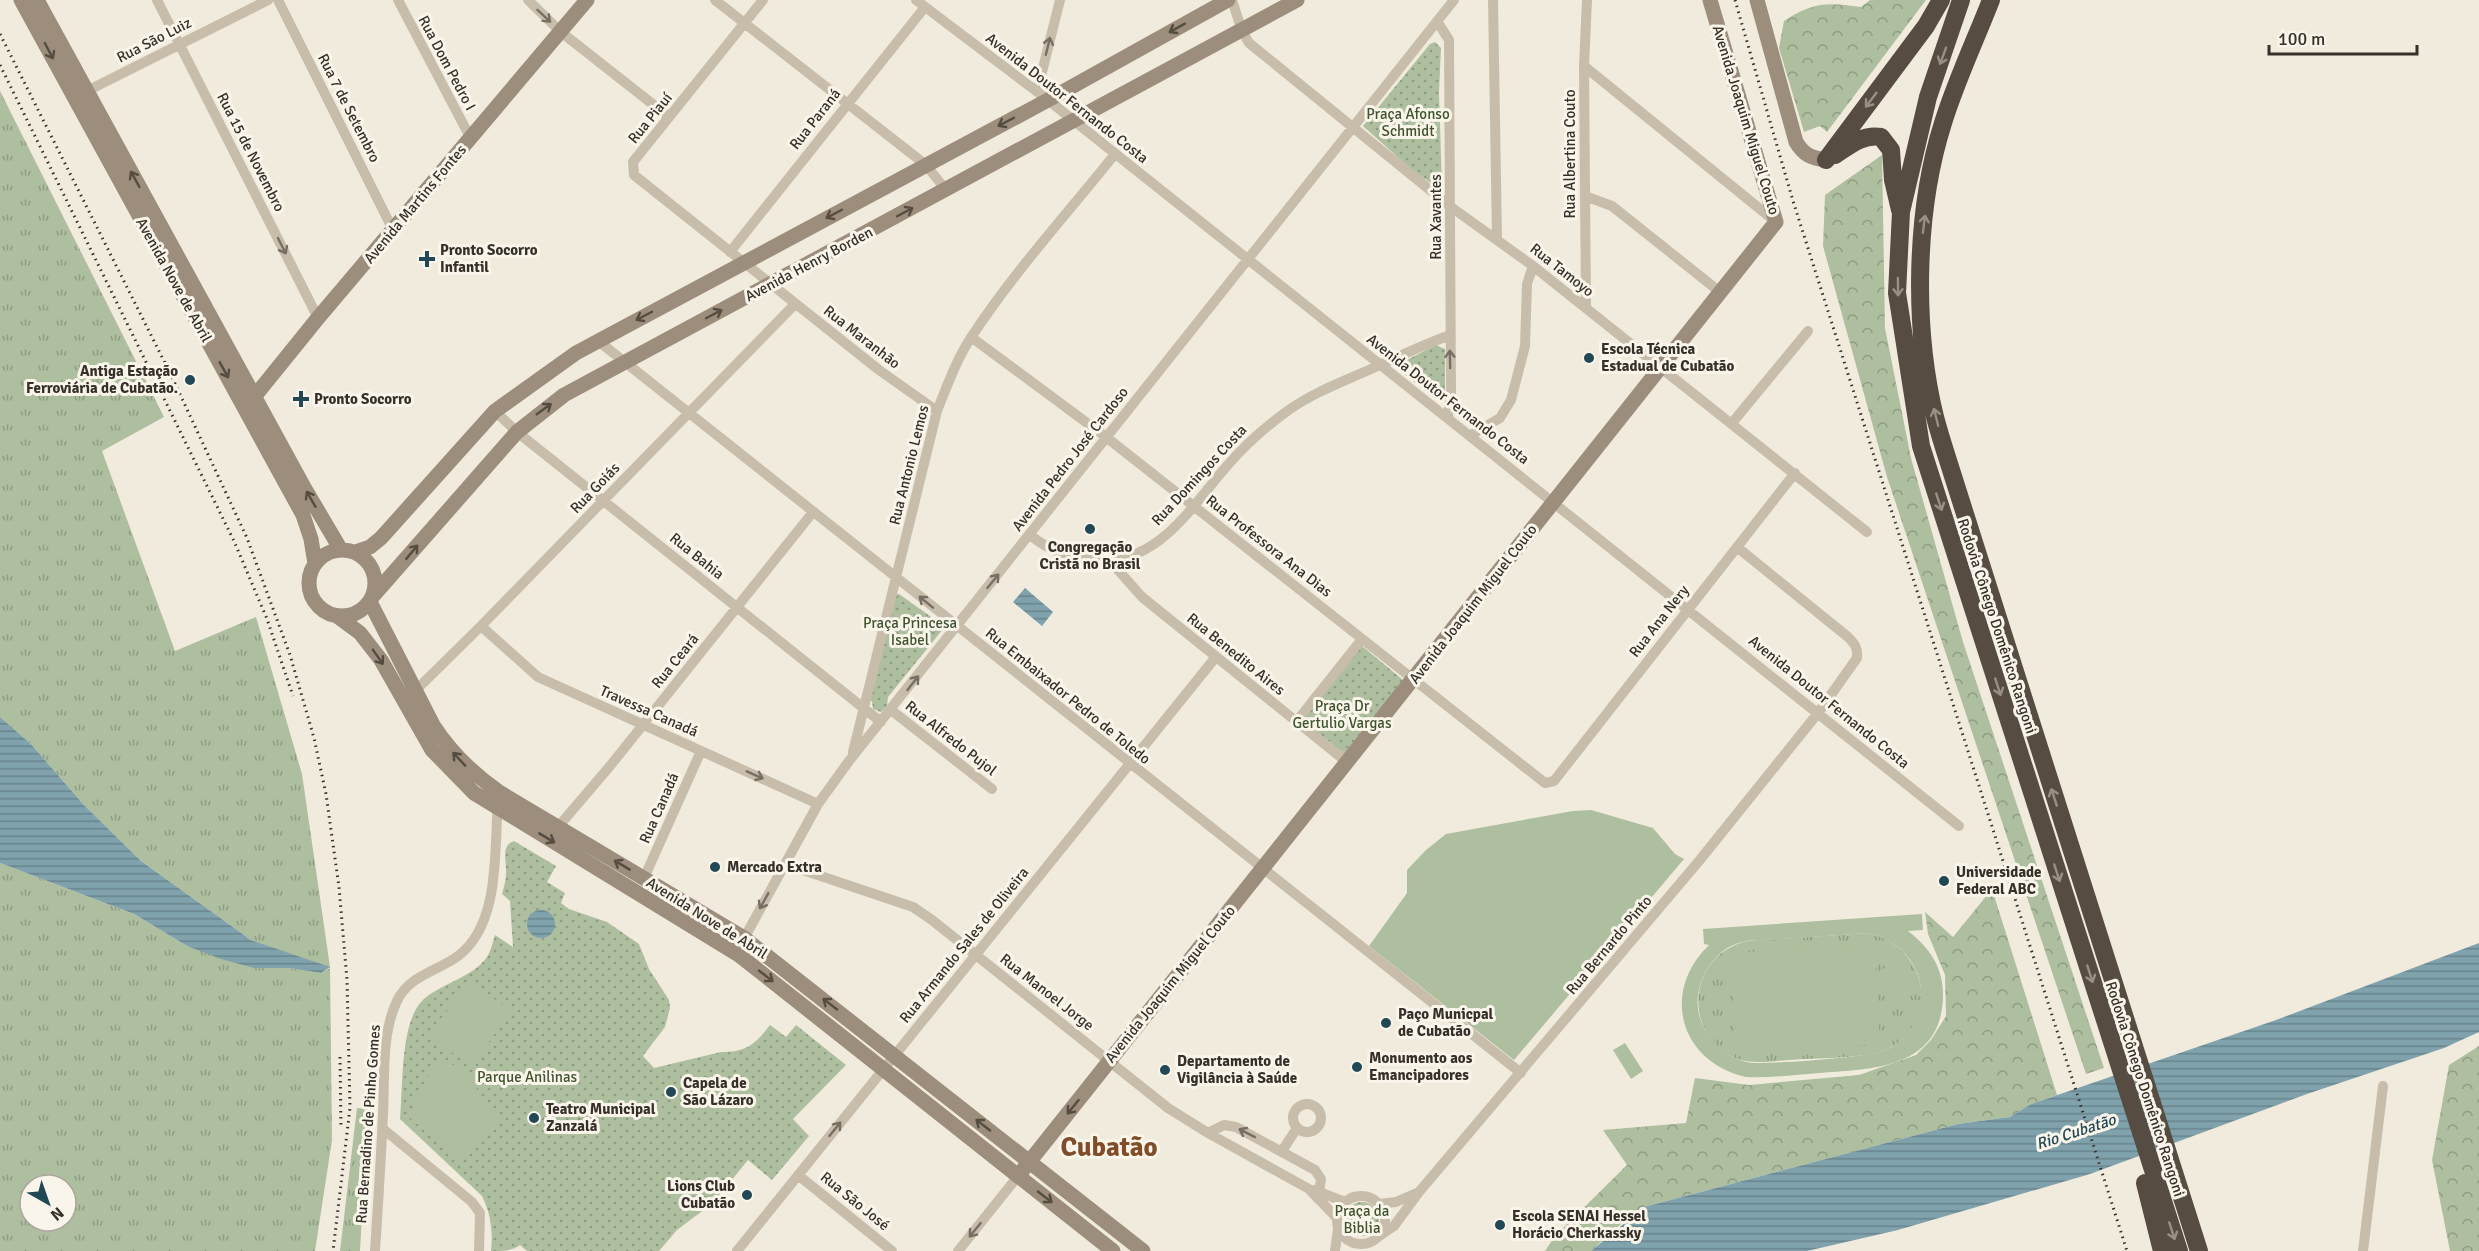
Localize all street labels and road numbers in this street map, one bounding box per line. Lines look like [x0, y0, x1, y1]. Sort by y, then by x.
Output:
street label: Rua Dom Pedro I [414, 12, 480, 114]
street label: Rua São Luiz [114, 13, 194, 66]
street label: Avenida Joaquim Miguel Couto [1709, 23, 1783, 217]
street label: Avenida Doutor Fernando Costa [982, 29, 1152, 167]
street label: Rua 7 de Setembro [314, 51, 384, 165]
street label: Rua Paraná [786, 85, 844, 153]
street label: Rua Piauí [624, 89, 676, 147]
street label: Rua Albertina Couto [1561, 89, 1579, 218]
street label: Rua 15 de Novembro [213, 90, 289, 215]
street label: Avenida Martins Fontes [360, 141, 470, 267]
street label: Rua Xavantes [1427, 174, 1445, 260]
street label: Avenida Nove de Abril [132, 215, 216, 345]
street label: Avenida Henry Borden [742, 223, 876, 305]
street label: Rua Tamoyo [1527, 240, 1598, 301]
street label: Rua Maranhão [820, 302, 904, 373]
street label: Avenida Doutor Fernando Costa [1363, 330, 1533, 468]
street label: Avenida Pedro José Cardoso [1008, 383, 1132, 535]
street label: Rua Antonio Lemos [885, 403, 933, 527]
street label: Rua Domingos Costa [1148, 421, 1250, 529]
street label: Rua Goiás [566, 459, 624, 517]
street label: Rua Professora Ana Dias [1202, 491, 1336, 601]
street label: Rodovia Cônego Domênico Rangoni [1954, 516, 2040, 736]
street label: Avenida Joaquim Miguel Couto [1405, 521, 1541, 687]
street label: Rua Bahia [666, 529, 728, 583]
street label: Rua Ana Nery [1625, 581, 1693, 661]
street label: Rua Benedito Aires [1183, 609, 1289, 699]
street label: Rua Embaixador Pedro de Toledo [982, 624, 1154, 768]
street label: Rua Ceará [648, 630, 702, 692]
street label: Avenida Doutor Fernando Costa [1745, 632, 1913, 772]
street label: Travessa Canadá [597, 681, 701, 741]
street label: Rua Alfredo Pujol [902, 697, 1000, 779]
street label: Rua Canadá [635, 770, 683, 846]
street label: Rua Armando Sales de Oliveira [896, 864, 1032, 1026]
street label: Avenida Nove de Abril [643, 873, 771, 963]
street label: Rua Bernardo Pinto [1562, 892, 1656, 998]
street label: Avenida Joaquim Miguel Couto [1101, 902, 1239, 1066]
street label: Rua Manoel Jorge [997, 950, 1097, 1034]
street label: Rodovia Cônego Domênico Rangoni [2102, 979, 2188, 1199]
street label: Rua Bernadino de Pinho Gomes [352, 1024, 384, 1224]
street label: Rua São José [817, 1168, 893, 1234]

